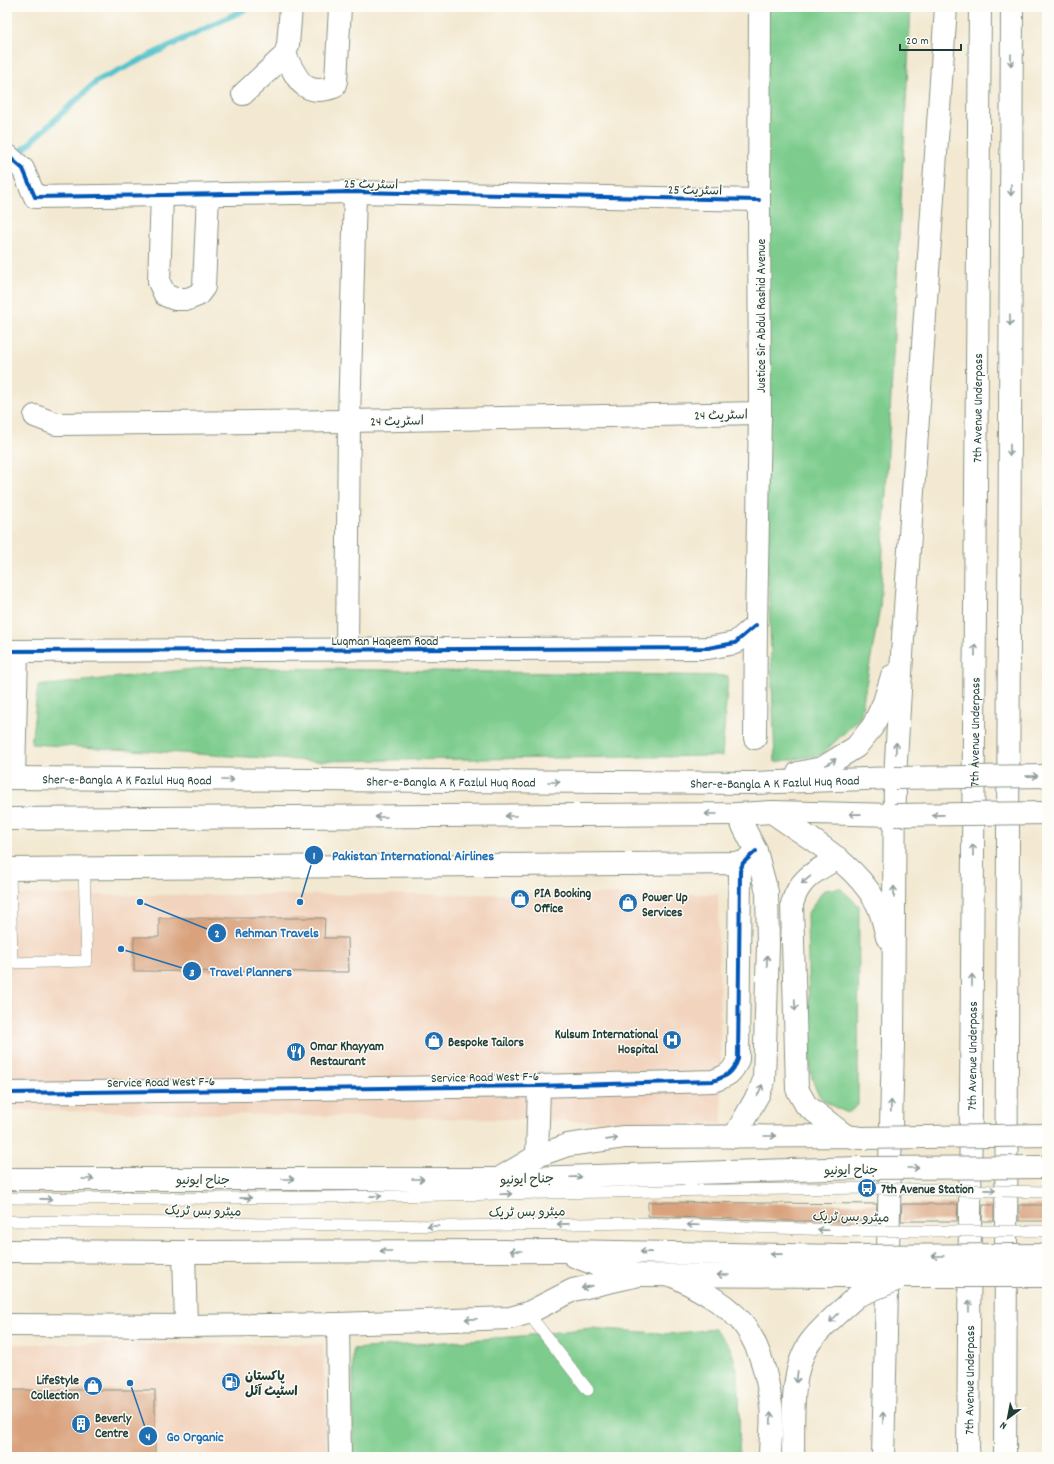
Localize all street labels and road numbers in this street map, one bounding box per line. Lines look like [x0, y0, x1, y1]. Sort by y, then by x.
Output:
street label: اسٹریٹ 25 [344, 176, 398, 195]
street label: اسٹریٹ 25 [668, 182, 722, 201]
street label: Justice Sir Abdul Rashid Avenue [753, 239, 772, 393]
street label: 7th Avenue Underpass [969, 353, 989, 463]
street label: اسٹریٹ 24 [694, 407, 748, 426]
street label: اسٹریٹ 24 [370, 413, 424, 432]
street label: Luqman Haqeem Road [332, 633, 438, 652]
street label: 7th Avenue Underpass [967, 677, 986, 787]
street label: Sher-e-Bangla A K Fazlul Huq Road [42, 771, 212, 791]
street label: Sher-e-Bangla A K Fazlul Huq Road [690, 772, 860, 795]
street label: Sher-e-Bangla A K Fazlul Huq Road [366, 773, 536, 794]
street label: 7th Avenue Underpass [964, 1001, 984, 1111]
street label: Service Road West F-6 [431, 1068, 539, 1089]
street label: Service Road West F-6 [107, 1073, 215, 1094]
street label: جناح ایونیو [823, 1162, 878, 1181]
street label: جناح ایونیو [499, 1170, 554, 1191]
street label: جناح ایونیو [175, 1172, 230, 1191]
street label: میٹرو بس ٹریک [164, 1202, 241, 1223]
street label: میٹرو بس ٹریک [489, 1203, 566, 1224]
street label: میٹرو بس ٹریک [812, 1208, 889, 1229]
street label: 7th Avenue Underpass [961, 1325, 981, 1435]

